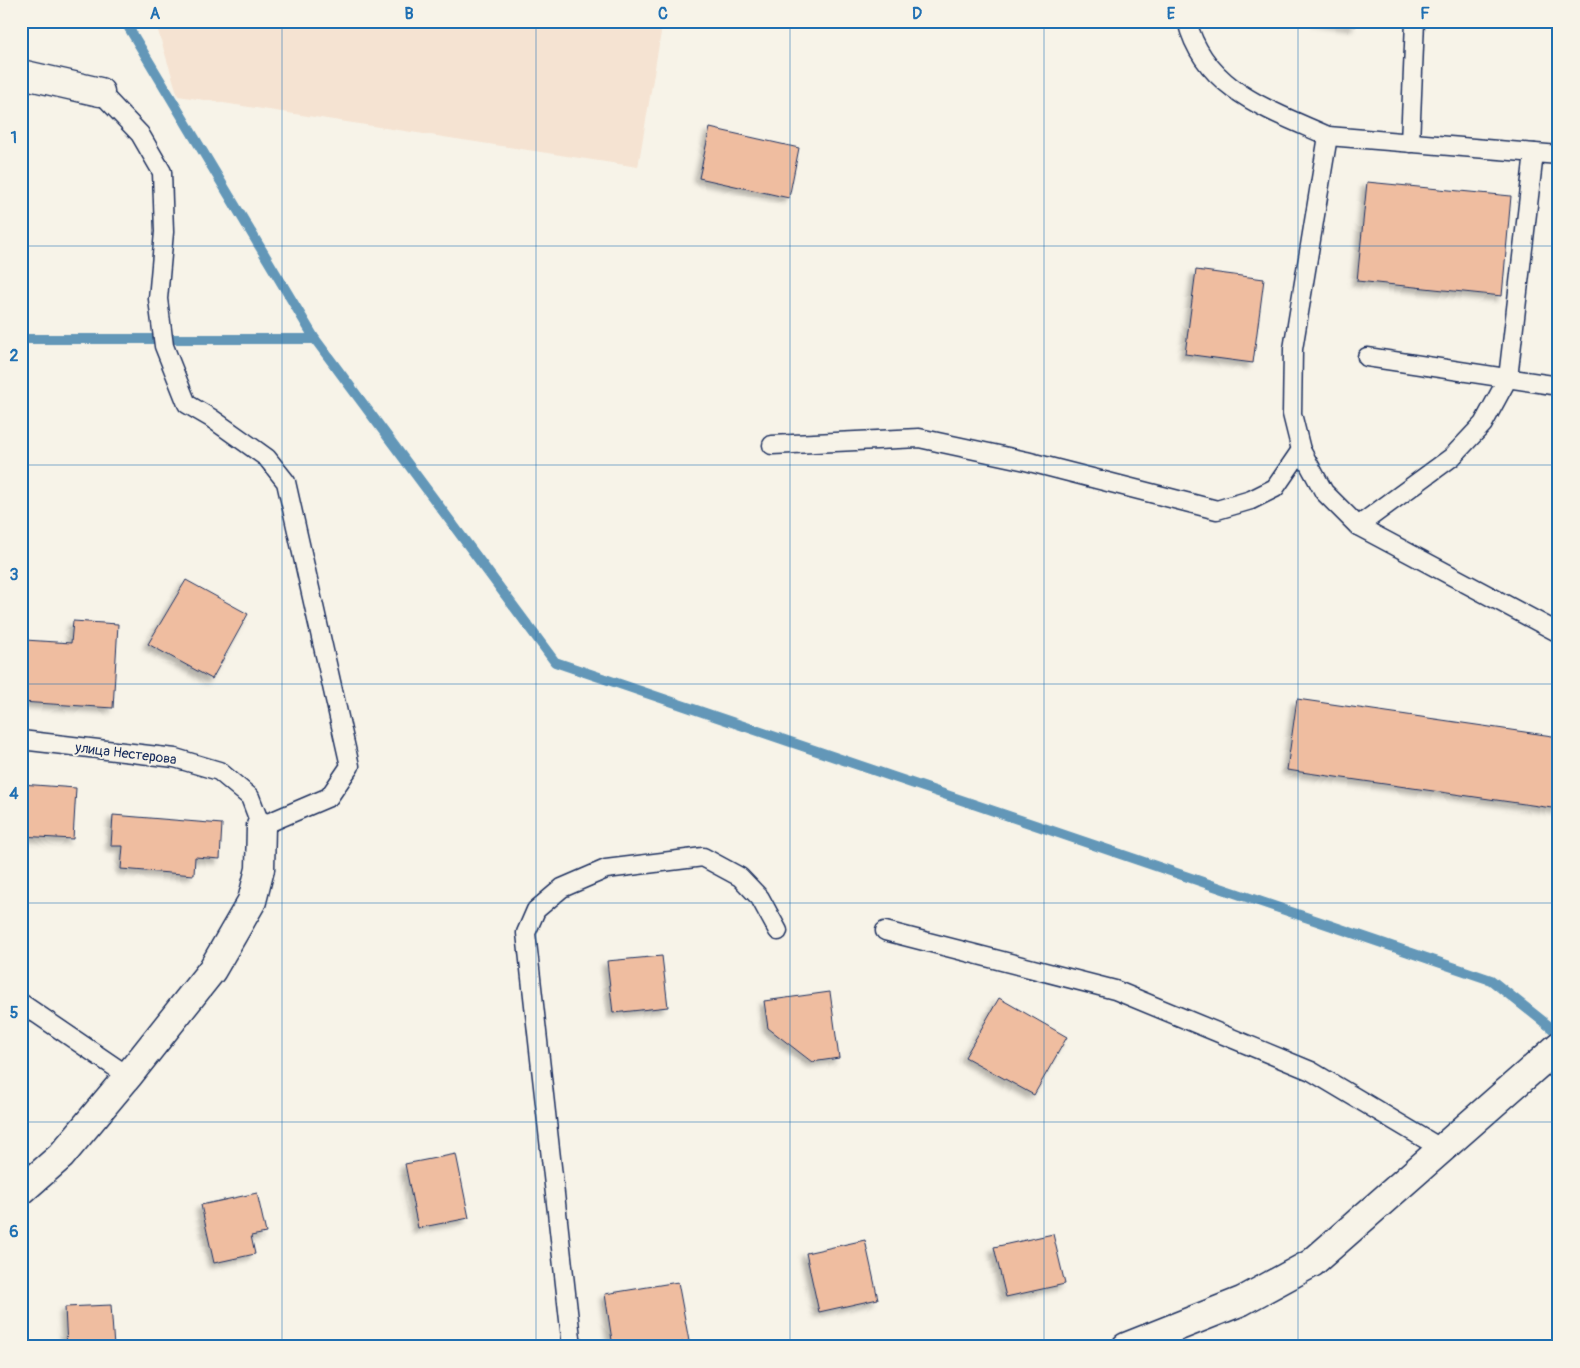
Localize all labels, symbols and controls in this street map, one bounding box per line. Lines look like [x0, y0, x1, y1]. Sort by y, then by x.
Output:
text: A [150, 4, 161, 24]
text: B [404, 4, 414, 24]
text: C [658, 4, 668, 24]
text: D [912, 4, 922, 24]
text: E [1167, 4, 1176, 24]
text: F [1420, 4, 1430, 24]
text: 1 [11, 128, 17, 148]
text: 2 [10, 346, 19, 366]
text: 3 [10, 565, 19, 585]
street label: улица Нестерова [73, 739, 178, 768]
text: 4 [9, 784, 19, 804]
text: 5 [10, 1003, 19, 1023]
text: 6 [9, 1222, 19, 1242]

